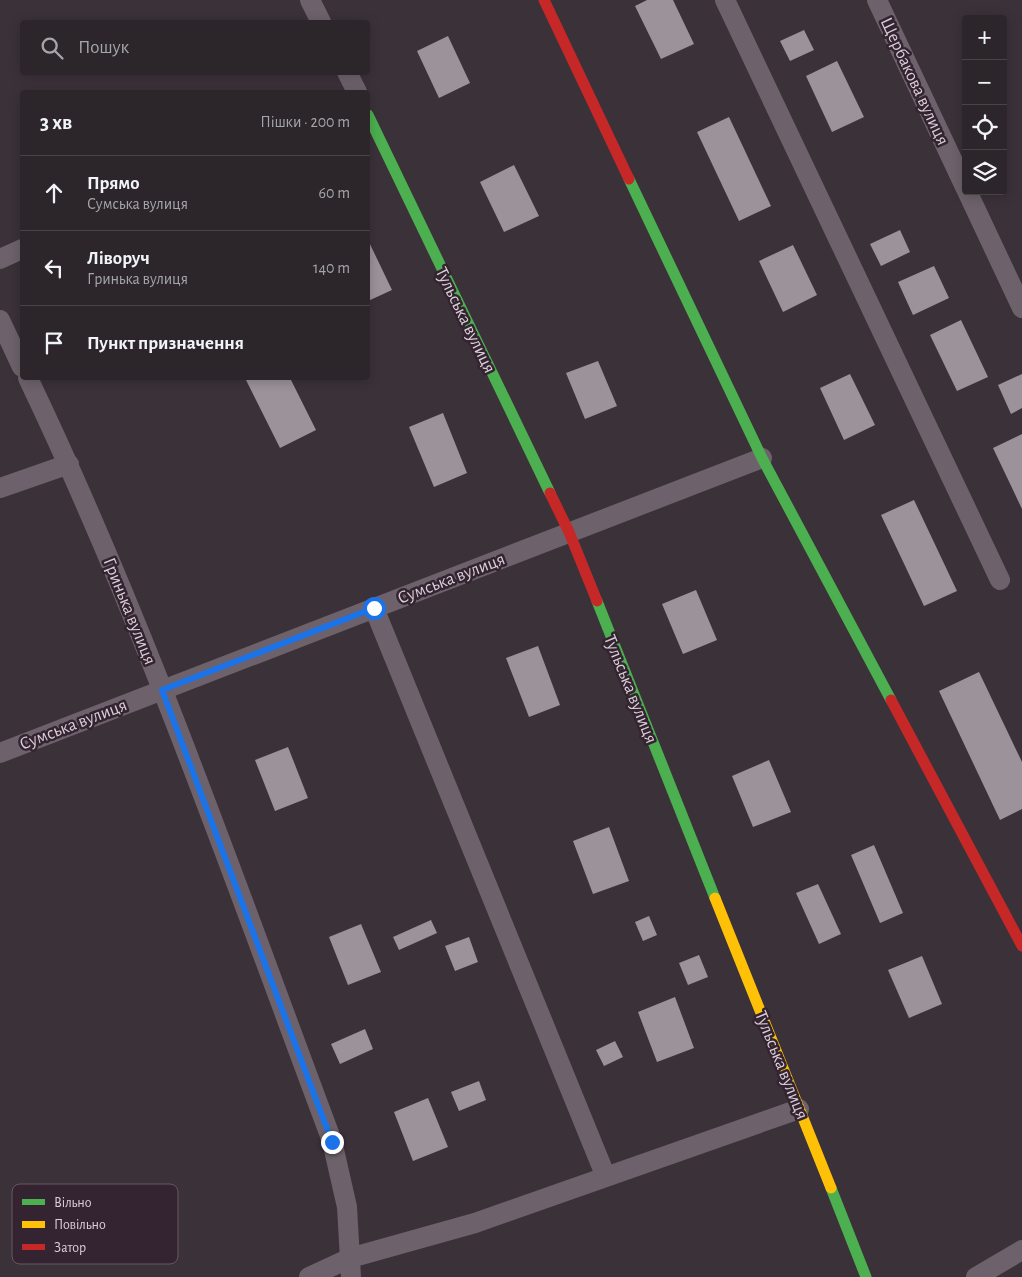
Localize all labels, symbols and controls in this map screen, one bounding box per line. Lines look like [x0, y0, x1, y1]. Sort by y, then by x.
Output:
street label: Щербакова вулиця [877, 14, 952, 148]
map controls [962, 15, 1007, 195]
button: + [962, 15, 1007, 60]
search box [20, 20, 370, 75]
icon: search [38, 34, 66, 62]
text: Пошук [78, 38, 129, 57]
button: − [962, 60, 1007, 105]
button: locate [962, 105, 1007, 150]
text: 3 хв [40, 112, 72, 133]
text: Пішки · 200 m [260, 114, 350, 130]
button: layers [962, 150, 1007, 195]
text: Прямо [87, 174, 140, 193]
icon: ahead [40, 179, 68, 207]
text: 60 m [319, 185, 350, 201]
text: Сумська вулиця [87, 196, 188, 212]
text: Ліворуч [87, 249, 150, 268]
icon: left [40, 254, 68, 282]
text: 140 m [313, 260, 350, 276]
street label: Тульська вулиця [432, 265, 498, 376]
text: Гринька вулиця [87, 271, 188, 287]
icon: arrive [40, 329, 68, 357]
text: Пункт призначення [87, 334, 244, 353]
street label: Сумська вулиця [395, 550, 508, 608]
street label: Гринька вулиця [99, 555, 159, 667]
route start [363, 597, 386, 620]
street label: Тульська вулиця [600, 633, 660, 746]
street label: Сумська вулиця [17, 696, 130, 754]
street label: Тульська вулиця [751, 1009, 811, 1122]
route end [321, 1131, 344, 1154]
legend [12, 1184, 178, 1264]
text: Вільно [54, 1196, 92, 1210]
text: Повільно [54, 1218, 106, 1232]
text: Затор [54, 1241, 86, 1255]

